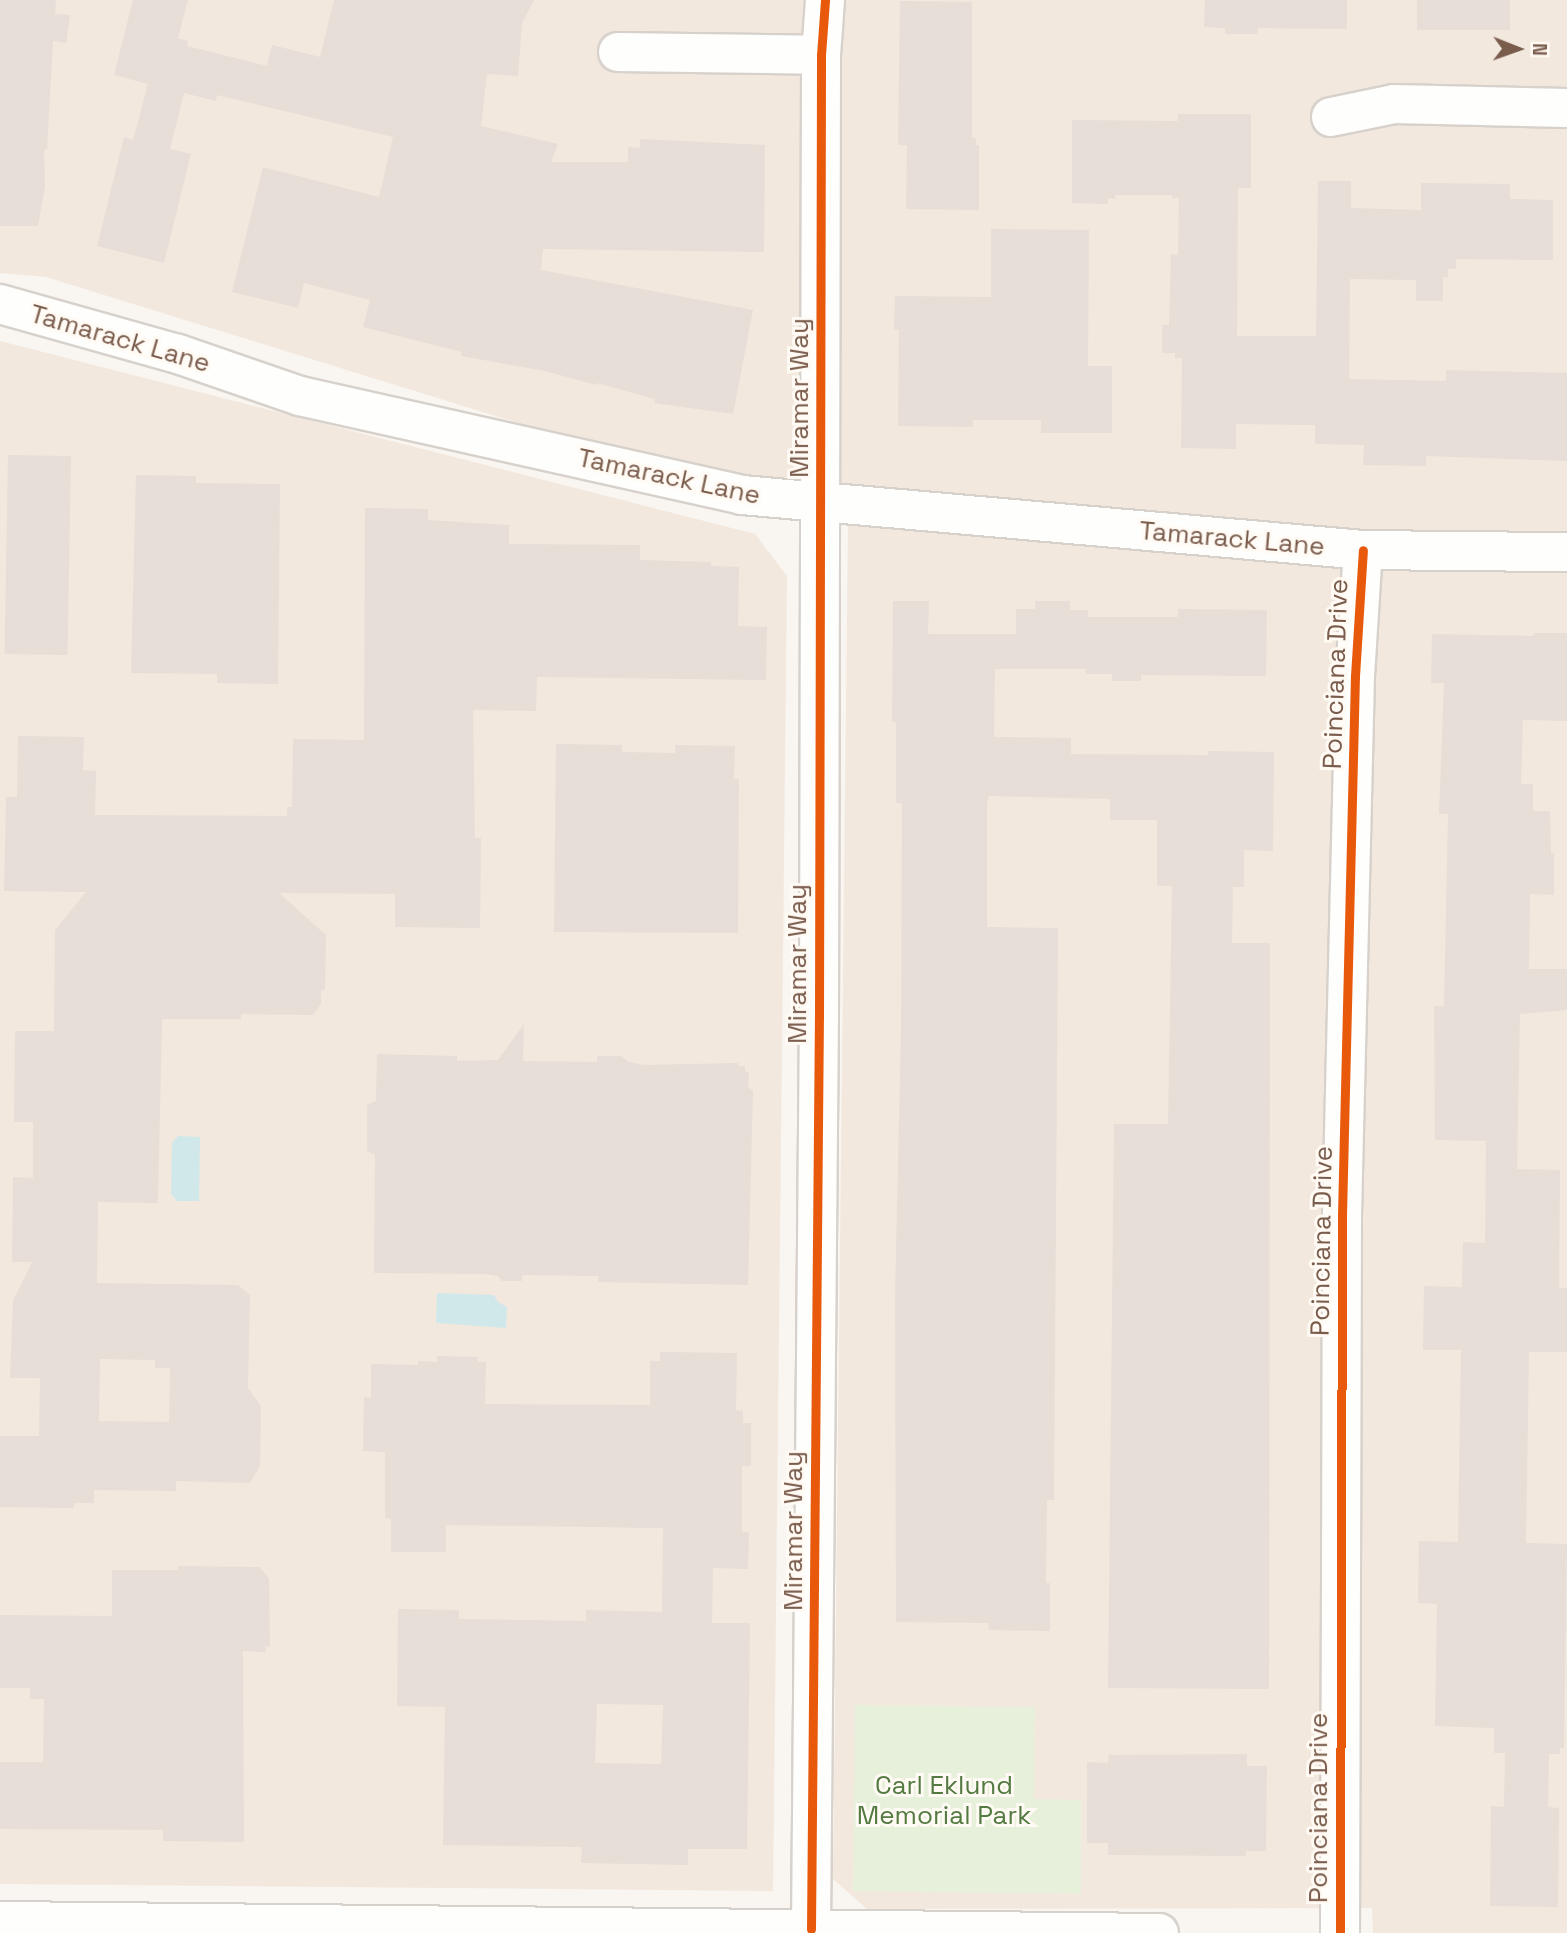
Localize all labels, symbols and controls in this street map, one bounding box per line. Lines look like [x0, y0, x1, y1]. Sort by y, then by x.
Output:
north arrow [1483, 14, 1553, 84]
text: N [1527, 43, 1552, 56]
street label: Tamarack Lane [26, 298, 214, 380]
street label: Miramar Way [784, 318, 816, 478]
street label: Tamarack Lane [575, 442, 763, 512]
street label: Tamarack Lane [1138, 515, 1326, 563]
street label: Poinciana Drive [1317, 578, 1355, 770]
street label: Miramar Way [782, 884, 814, 1044]
street label: Poinciana Drive [1305, 1146, 1339, 1336]
street label: Miramar Way [778, 1451, 810, 1611]
street label: Poinciana Drive [1303, 1713, 1335, 1903]
park label: Carl Eklund Memorial Park [857, 1770, 1031, 1831]

